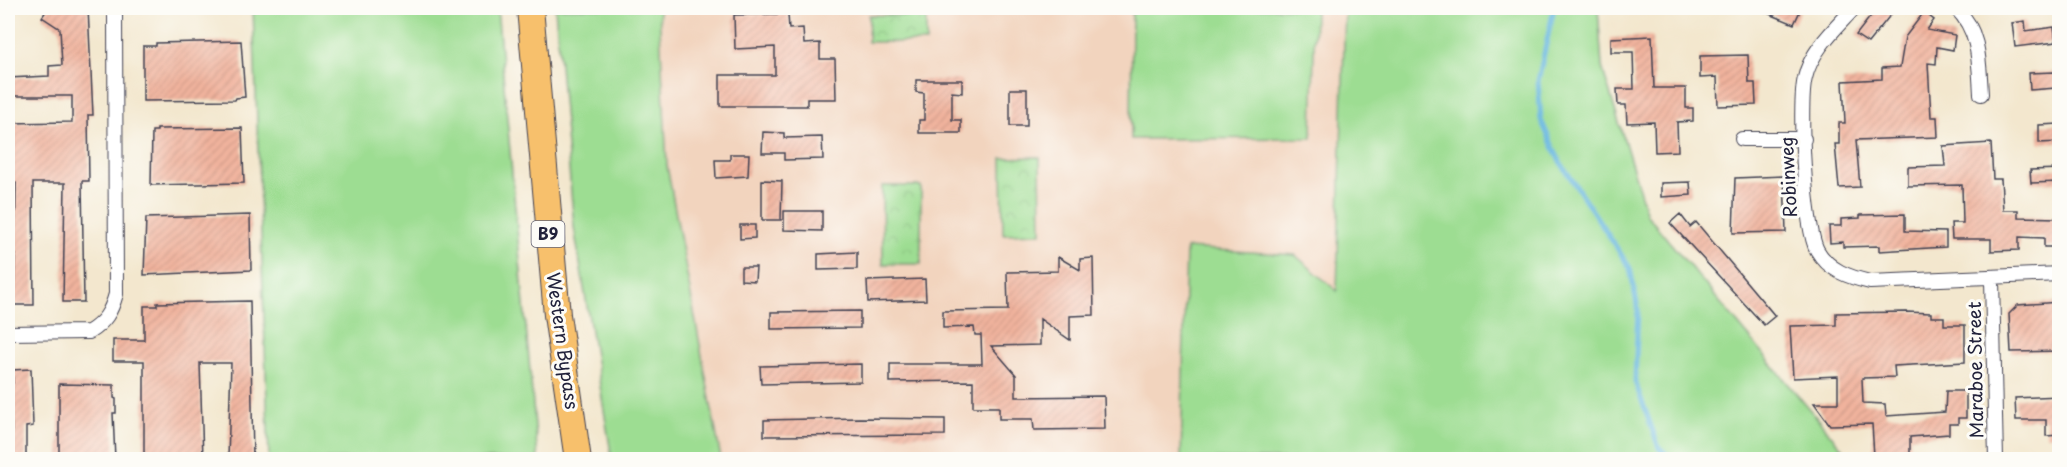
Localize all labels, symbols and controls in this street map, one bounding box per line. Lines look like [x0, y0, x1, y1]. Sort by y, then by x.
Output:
street label: Robinweg [1772, 136, 1803, 218]
road number: B9 [532, 221, 564, 247]
street label: Western Bypass [541, 271, 586, 411]
street label: Maraboe Street [1960, 301, 1989, 439]

